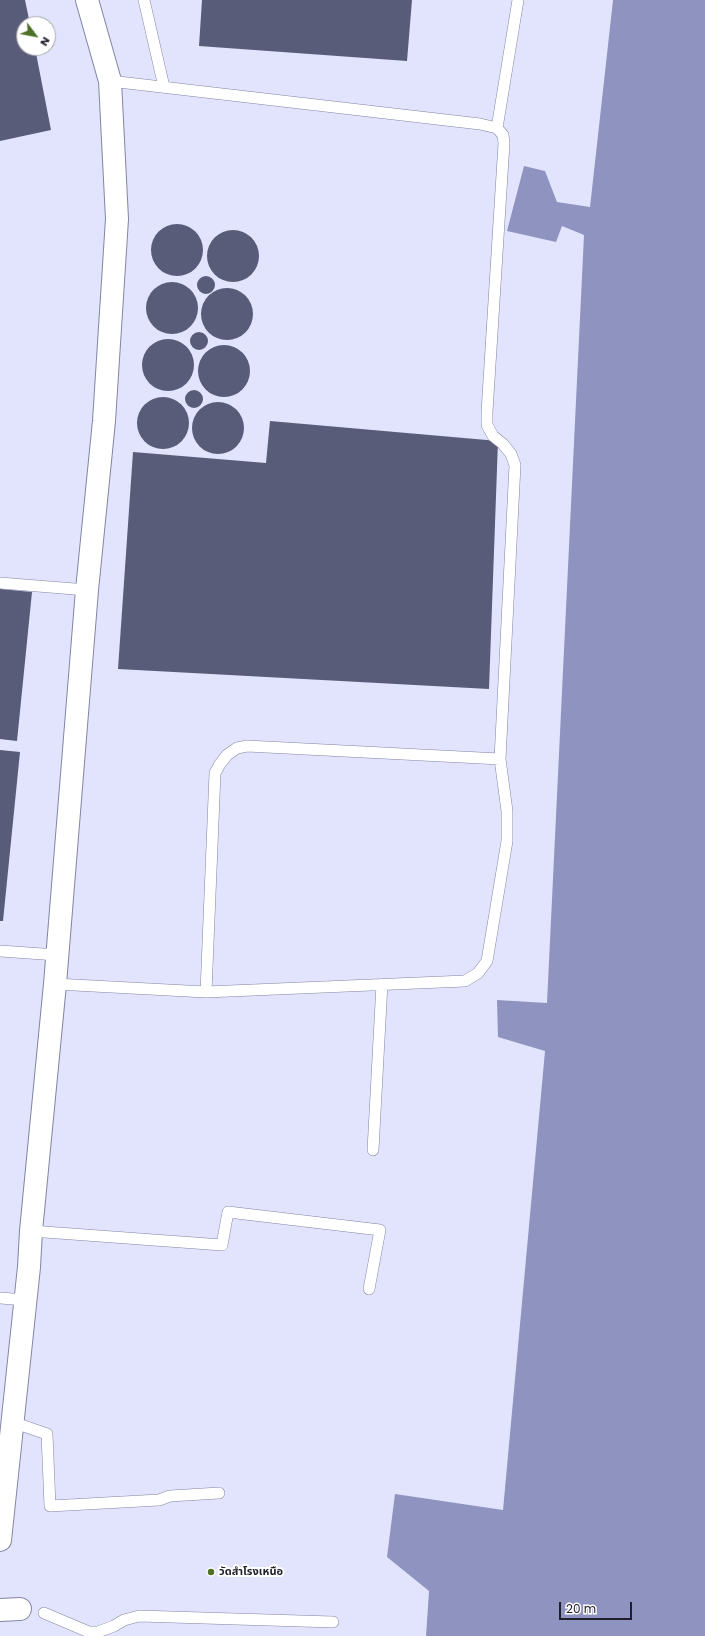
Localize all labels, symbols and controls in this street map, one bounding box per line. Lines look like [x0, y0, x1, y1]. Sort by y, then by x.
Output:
north arrow [16, 16, 56, 56]
text: N [36, 34, 54, 50]
place label: วัดสำโรงเหนือ [219, 1565, 283, 1579]
marker: วัดสำโรงเหนือ [206, 1567, 216, 1577]
scale bar [561, 1594, 634, 1620]
text: 20 m [566, 1600, 596, 1617]

